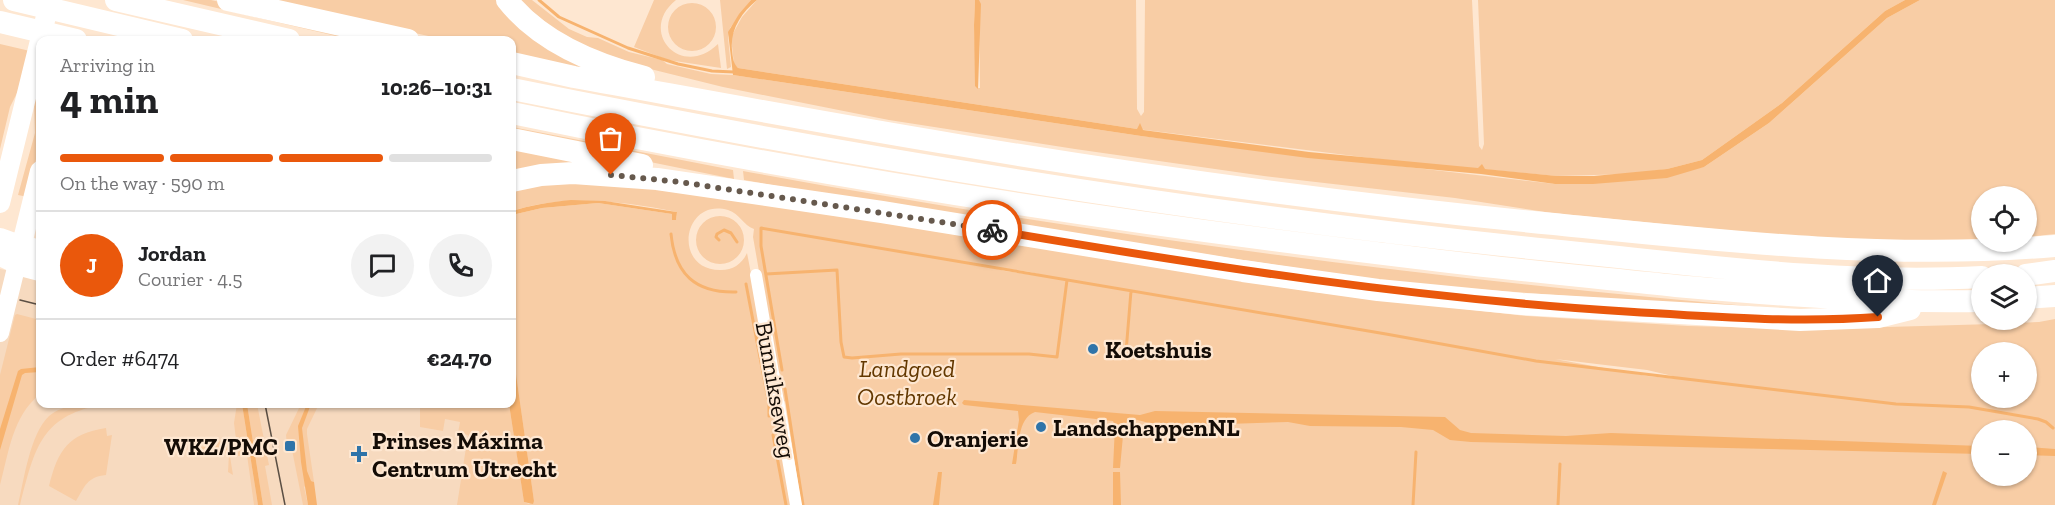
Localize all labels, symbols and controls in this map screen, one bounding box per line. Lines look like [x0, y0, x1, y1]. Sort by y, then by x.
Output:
text: Arriving in [60, 53, 155, 77]
text: 10:26–10:31 [381, 74, 492, 101]
text: 4 min [60, 76, 158, 123]
pin [585, 113, 636, 175]
icon: bag [594, 122, 627, 155]
text: On the way · 590 m [60, 171, 225, 195]
map controls [1971, 186, 2037, 486]
button: locate [1971, 186, 2037, 252]
courier [962, 200, 1022, 260]
icon: bike [976, 214, 1009, 247]
button: chat [351, 234, 414, 297]
button: phone [429, 234, 492, 297]
text: Jordan [138, 240, 206, 267]
text: J [86, 252, 97, 279]
pin [1852, 255, 1903, 317]
icon: home [1861, 264, 1894, 297]
button: layers [1971, 264, 2037, 330]
text: Courier · 4.5 [138, 267, 243, 291]
street label: Bunnikseweg [750, 319, 802, 461]
place label: Koetshuis [1105, 335, 1212, 364]
marker: Koetshuis [1086, 342, 1100, 356]
button: + [1971, 342, 2037, 408]
text: Order #6474 [60, 345, 179, 372]
text: €24.70 [427, 345, 492, 372]
park label: Landgoed Oostbroek [857, 354, 957, 411]
place label: LandschappenNL [1053, 413, 1240, 442]
marker: LandschappenNL [1034, 420, 1048, 434]
button: − [1971, 420, 2037, 486]
place label: Oranjerie [927, 424, 1029, 453]
place label: Prinses Máxima Centrum Utrecht [372, 426, 557, 483]
marker: Oranjerie [908, 431, 922, 445]
place label: WKZ/PMC [164, 432, 278, 461]
marker: WKZ/PMC [283, 439, 297, 453]
marker: Prinses Máxima Centrum Utrecht [350, 445, 368, 463]

